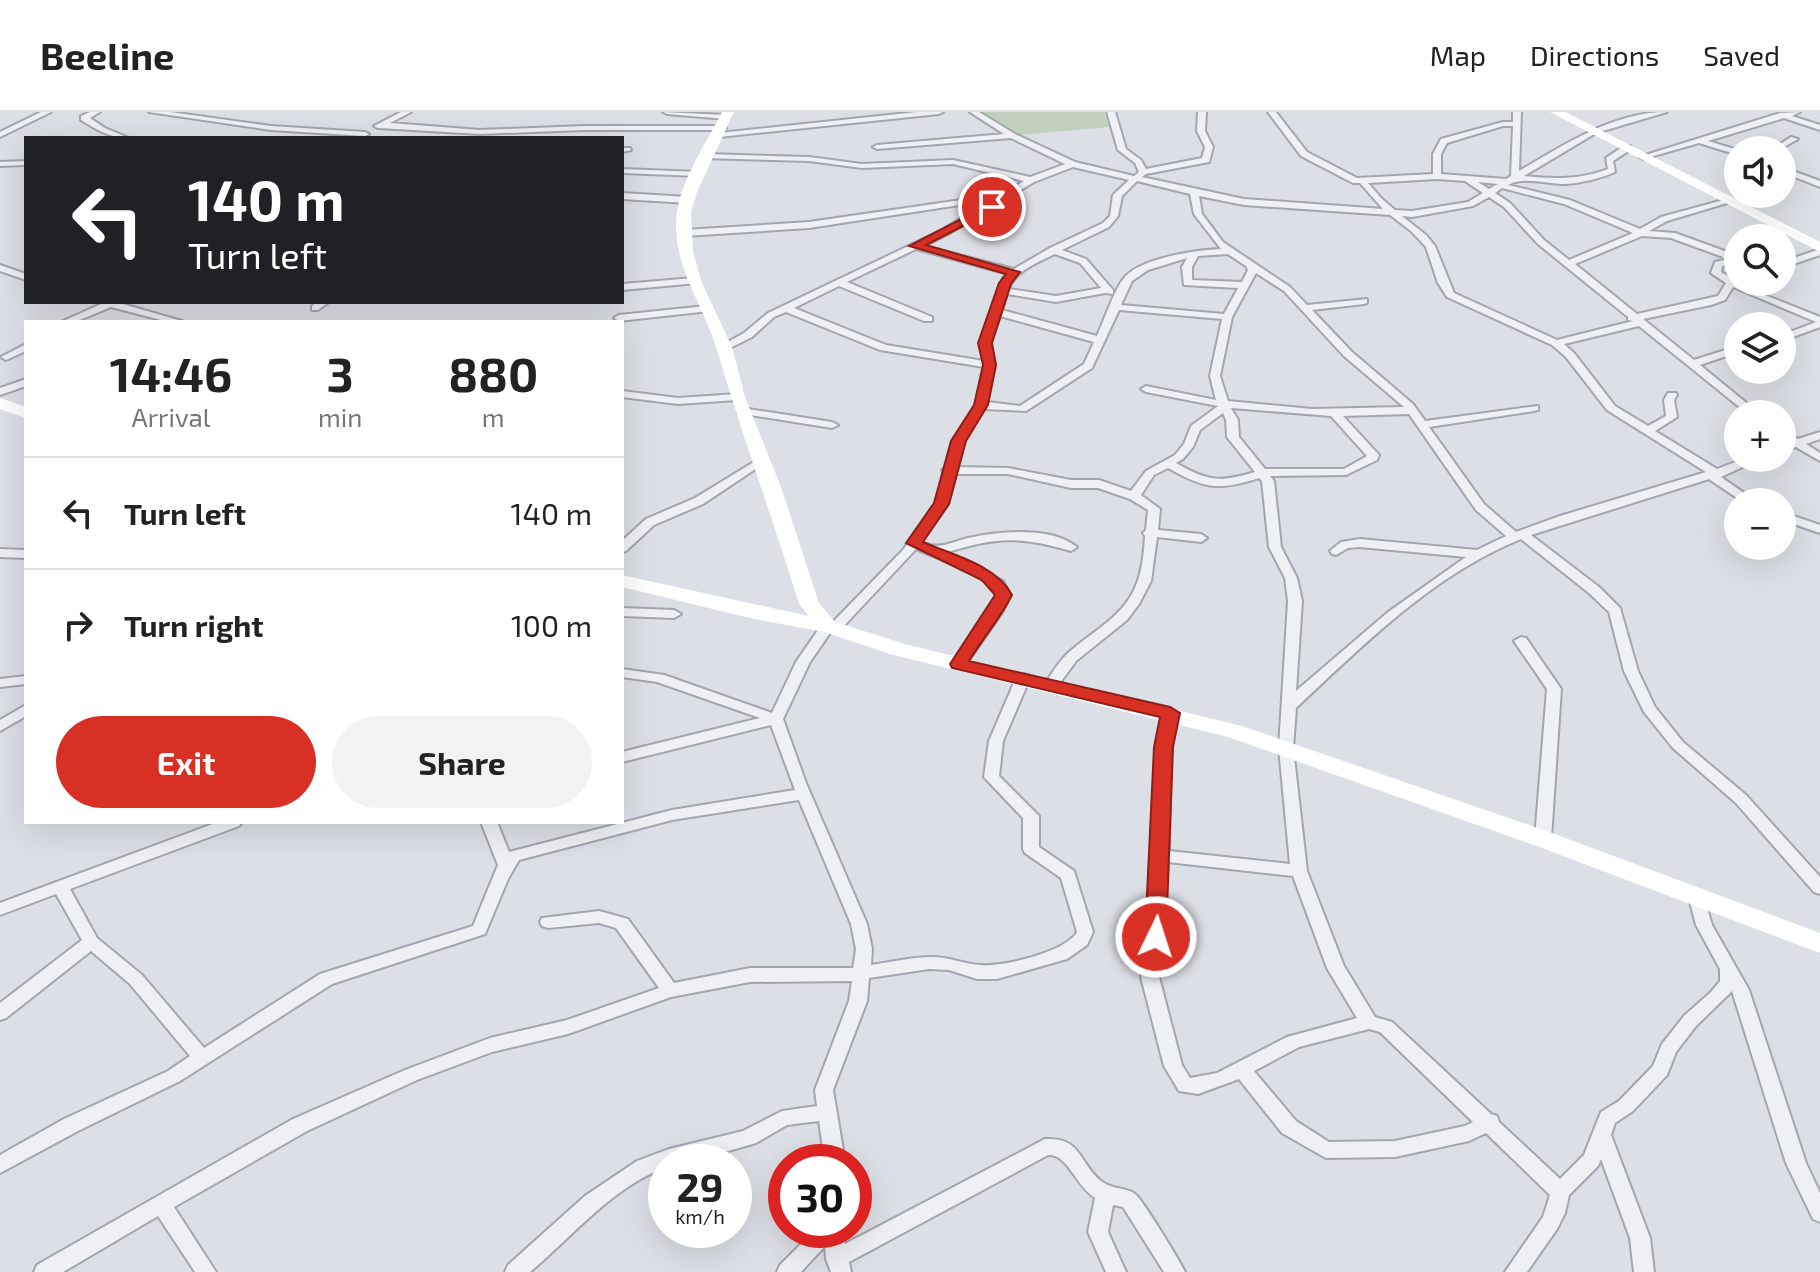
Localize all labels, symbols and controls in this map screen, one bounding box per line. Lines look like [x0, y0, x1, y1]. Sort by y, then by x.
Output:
text: Beeline [40, 32, 174, 78]
text: Map [1430, 38, 1486, 72]
text: Directions [1530, 38, 1659, 72]
text: Saved [1703, 38, 1780, 72]
map controls [1724, 136, 1796, 560]
button: sound [1724, 136, 1796, 208]
text: 140 m [188, 165, 345, 232]
icon: left [56, 168, 160, 272]
pin [958, 173, 1026, 241]
icon: arrive [970, 185, 1014, 229]
button: search [1724, 224, 1796, 296]
text: Turn left [188, 233, 327, 276]
button: layers [1724, 312, 1796, 384]
text: 14:46 [110, 344, 232, 402]
text: 3 [327, 344, 354, 402]
text: 880 [448, 344, 538, 402]
button: + [1724, 400, 1796, 472]
text: Arrival [131, 401, 211, 432]
text: min [318, 401, 362, 432]
text: m [482, 401, 505, 432]
button: − [1724, 488, 1796, 560]
icon: left [56, 491, 100, 535]
text: Turn left [124, 495, 246, 531]
text: 140 m [511, 495, 592, 531]
icon: right [56, 603, 100, 647]
text: Turn right [124, 607, 264, 643]
text: 100 m [511, 607, 592, 643]
button: Exit [56, 716, 316, 808]
button: Share [332, 716, 592, 808]
position arrow [1114, 895, 1198, 979]
speed limit sign: 30 [768, 1144, 872, 1248]
text: 29 [677, 1162, 723, 1210]
text: km/h [675, 1204, 725, 1228]

